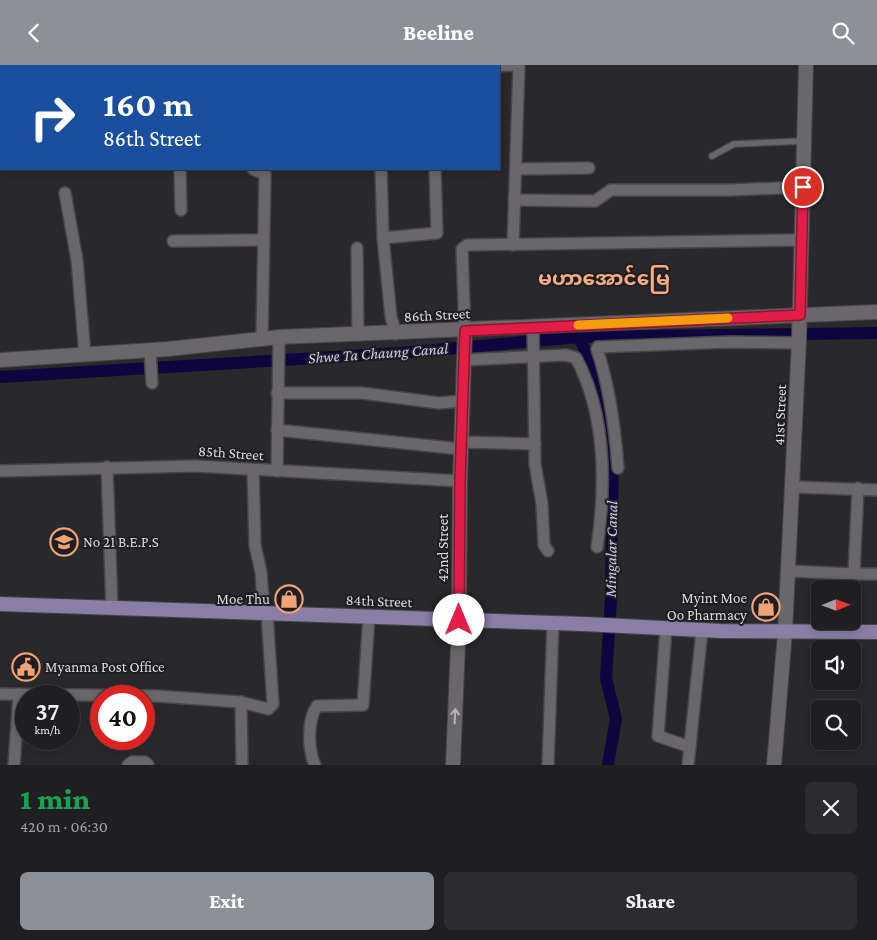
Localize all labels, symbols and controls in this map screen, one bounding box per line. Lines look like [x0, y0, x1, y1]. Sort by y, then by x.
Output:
icon: back [20, 19, 48, 47]
icon: search [829, 19, 857, 47]
text: Beeline [403, 20, 474, 45]
icon: right [20, 85, 85, 150]
text: 160 m [103, 85, 193, 124]
text: 86th Street [103, 126, 201, 151]
pin [782, 166, 824, 208]
icon: arrive [789, 173, 817, 201]
district label: မဟာအောင်မြေ [538, 265, 670, 294]
street label: 86th Street [403, 305, 472, 325]
water label: Shwe Ta Chaung Canal [307, 340, 450, 367]
street label: 41st Street [771, 383, 789, 446]
street label: 85th Street [198, 443, 265, 463]
water label: Mingalar Canal [602, 499, 621, 599]
street label: 42nd Street [435, 513, 451, 582]
school or university icon: No 21 B.E.P.S [49, 527, 79, 557]
place label: No 21 B.E.P.S [83, 534, 159, 550]
north arrow [811, 580, 861, 630]
map controls [811, 580, 861, 750]
shop icon: Moe Thu [274, 584, 304, 614]
place label: Myint Moe Oo Pharmacy [667, 590, 747, 624]
place label: Moe Thu [217, 591, 270, 607]
street label: 84th Street [345, 592, 414, 610]
shop icon: Myint Moe Oo Pharmacy [751, 592, 781, 622]
position arrow [432, 593, 484, 645]
button: sound [811, 640, 861, 690]
public building icon: Myanma Post Office [11, 652, 41, 682]
place label: Myanma Post Office [45, 659, 165, 676]
speed limit sign: 40 [90, 685, 155, 750]
text: 37 [36, 698, 59, 725]
button: search [811, 700, 861, 750]
one-way arrow [450, 709, 459, 725]
text: km/h [35, 723, 60, 737]
text: 1 min [20, 782, 90, 815]
button: close [805, 782, 857, 834]
text: 420 m · 06:30 [20, 818, 108, 835]
button: Exit [20, 872, 434, 930]
button: Share [444, 872, 857, 930]

